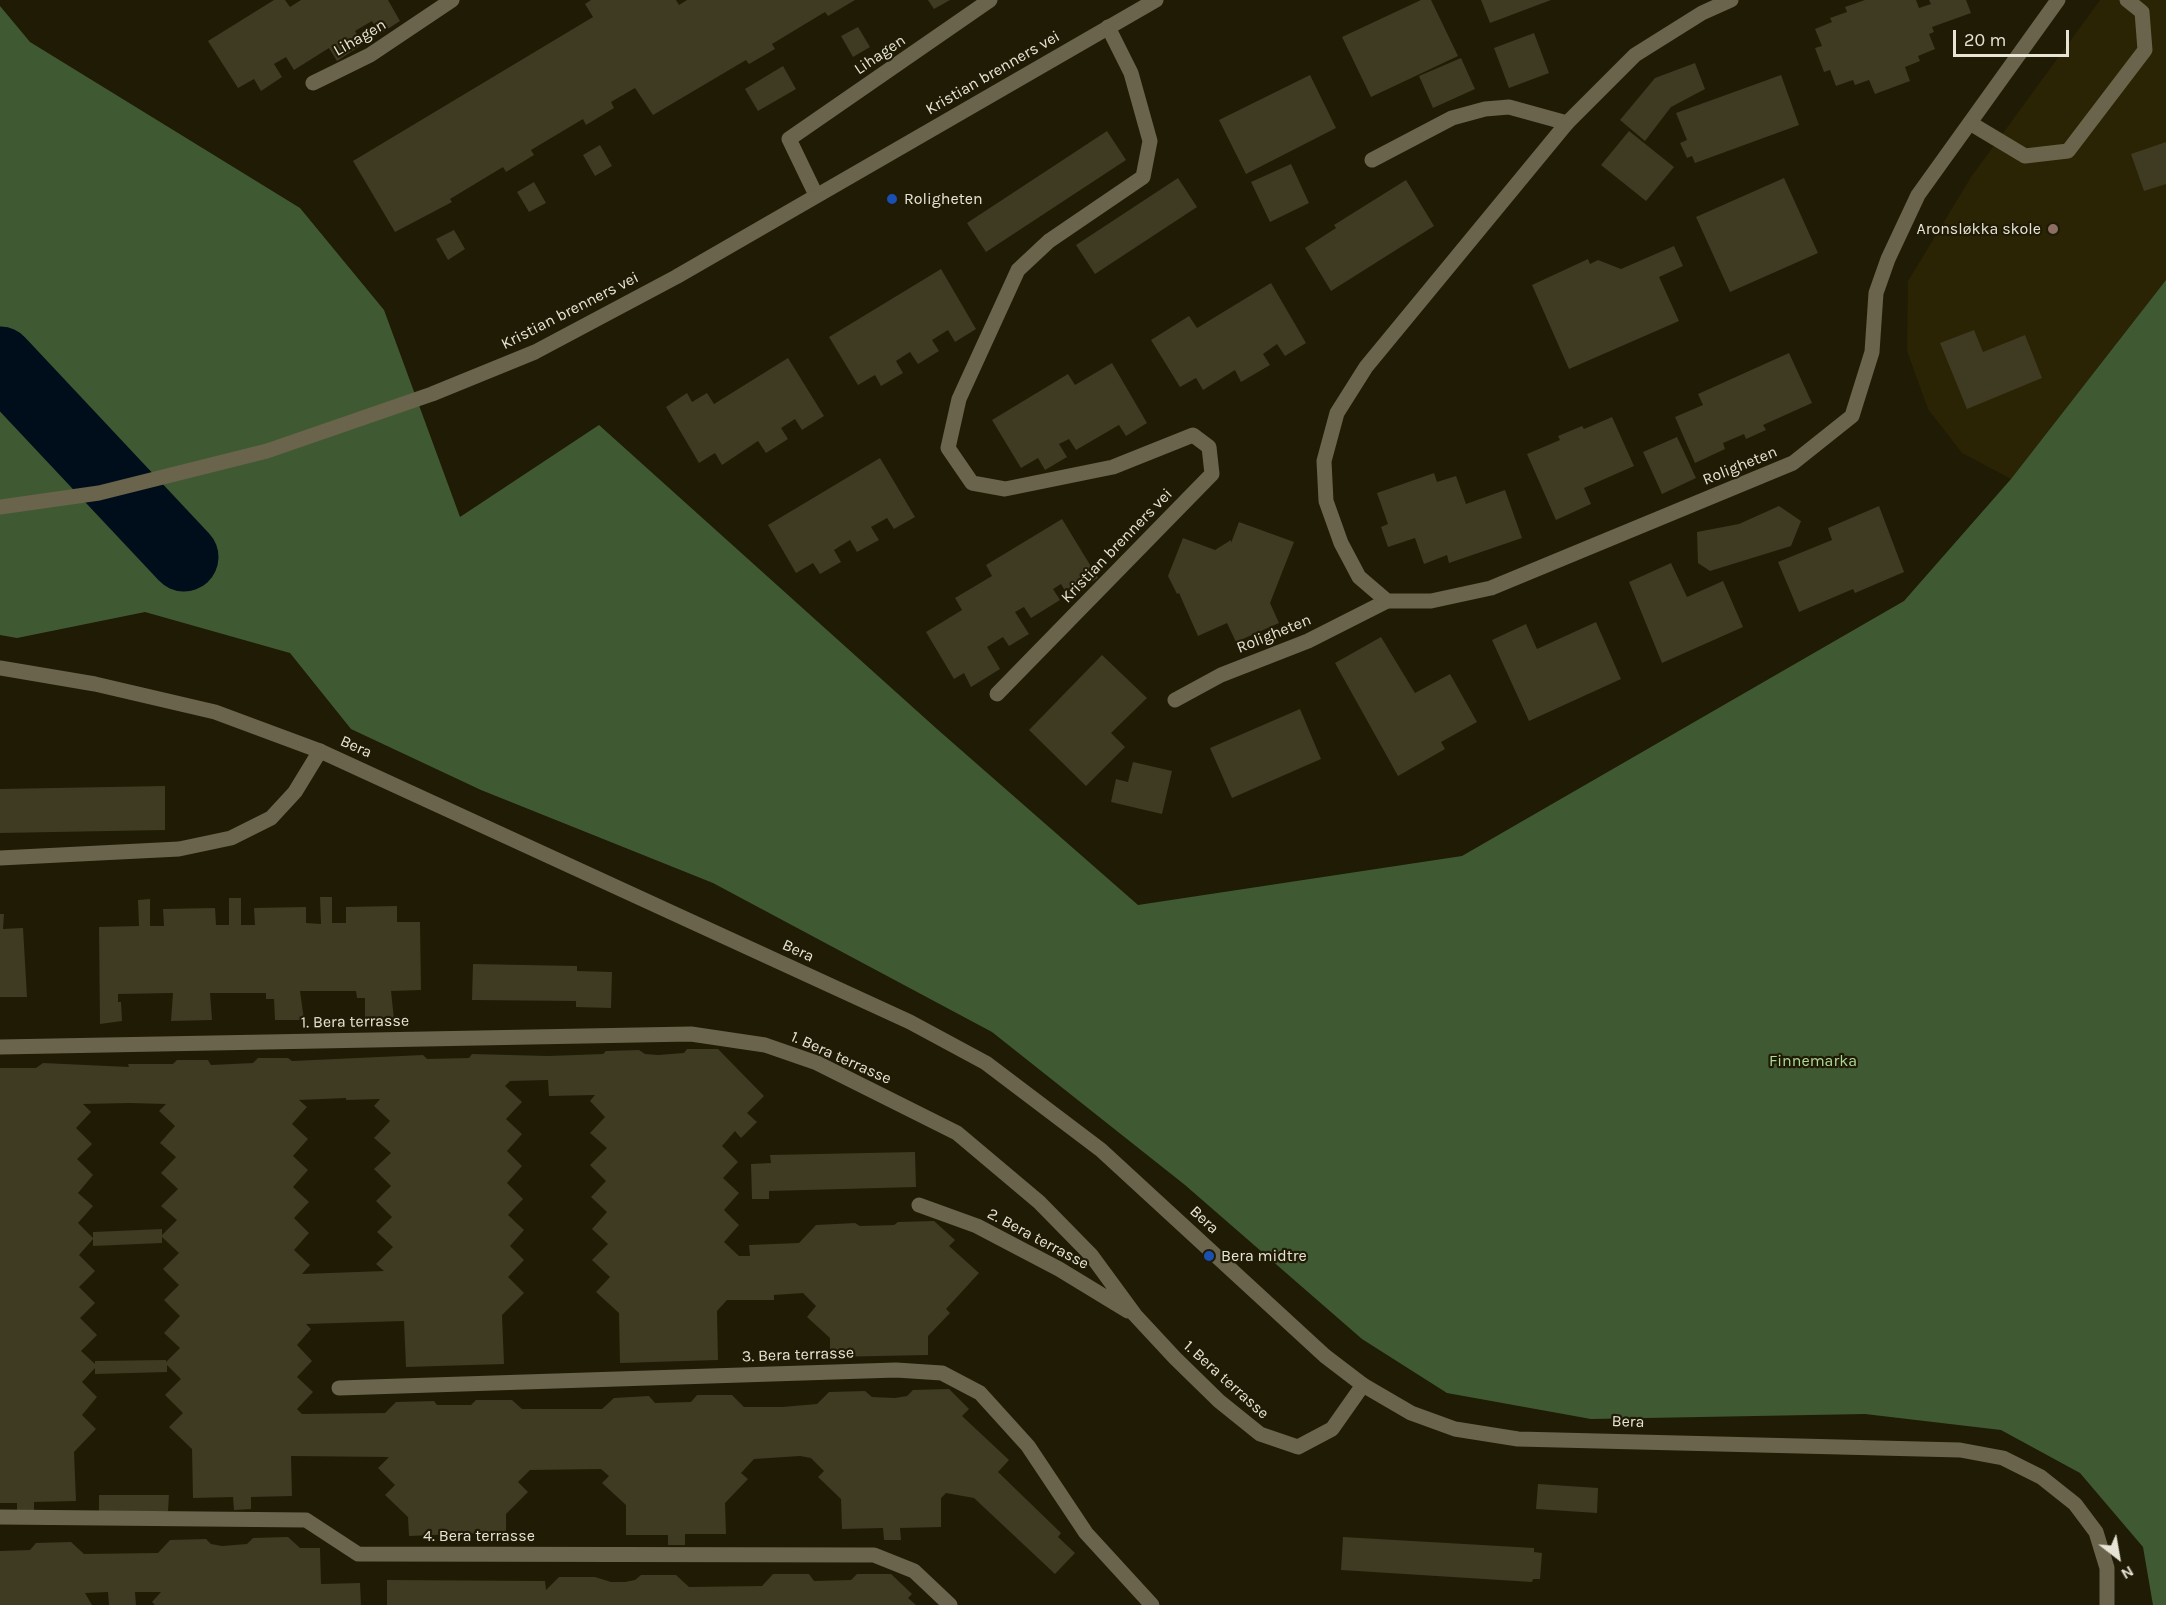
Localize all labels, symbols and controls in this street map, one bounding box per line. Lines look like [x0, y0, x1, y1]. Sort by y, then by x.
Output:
street label: Lihagen [330, 15, 390, 61]
scale bar [1956, 18, 2072, 56]
street label: Kristian brenners vei [922, 27, 1064, 119]
text: 20 m [1964, 29, 2006, 51]
street label: Lihagen [851, 31, 909, 79]
place label: Roligheten [904, 189, 983, 209]
marker: Roligheten [885, 192, 899, 206]
place label: Aronsløkka skole [1916, 219, 2041, 239]
marker: Aronsløkka skole [2046, 222, 2060, 236]
street label: Kristian brenners vei [498, 268, 642, 354]
street label: Roligheten [1700, 442, 1780, 490]
street label: Kristian brenners vei [1057, 485, 1177, 607]
street label: Roligheten [1234, 610, 1314, 658]
street label: Bera [337, 732, 375, 762]
street label: Bera [779, 935, 817, 967]
street label: 1. Bera terrasse [301, 1011, 409, 1033]
street label: 1. Bera terrasse [788, 1027, 894, 1089]
park label: Finnemarka [1769, 1051, 1857, 1071]
street label: Bera [1185, 1202, 1223, 1238]
street label: 2. Bera terrasse [984, 1204, 1092, 1274]
place label: Bera midtre [1221, 1246, 1307, 1266]
marker: Bera midtre [1202, 1249, 1216, 1263]
street label: 1. Bera terrasse [1179, 1337, 1273, 1423]
street label: 3. Bera terrasse [742, 1343, 854, 1367]
street label: Bera [1611, 1412, 1645, 1432]
street label: 4. Bera terrasse [423, 1526, 535, 1546]
north arrow [2088, 1527, 2148, 1587]
text: N [2118, 1562, 2137, 1584]

